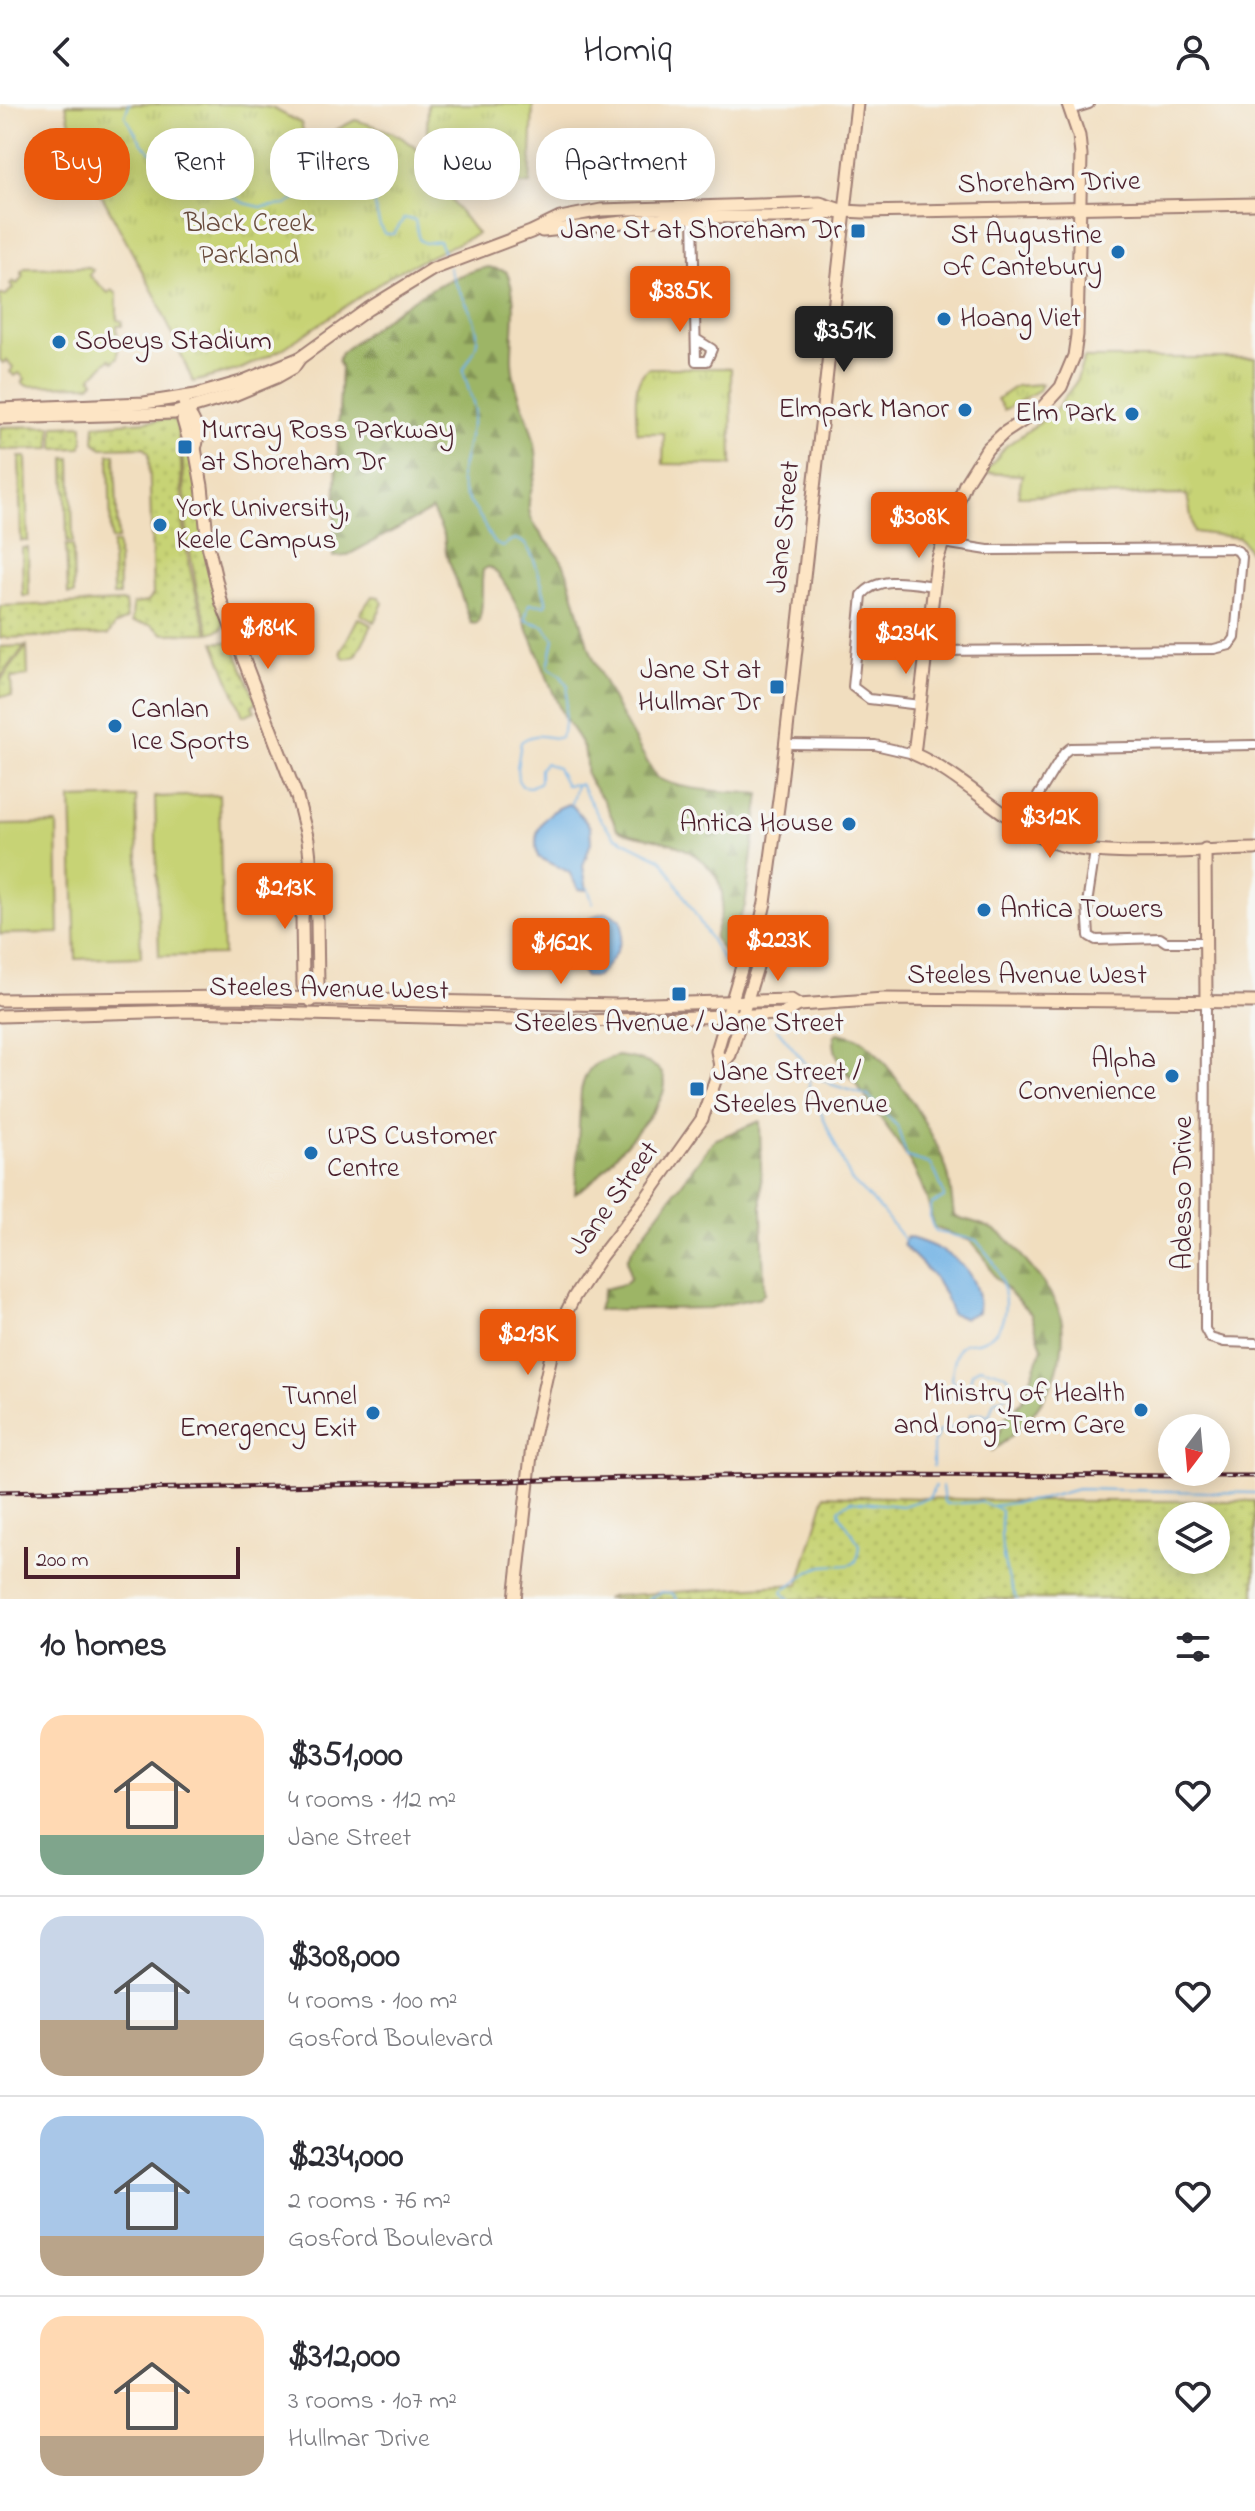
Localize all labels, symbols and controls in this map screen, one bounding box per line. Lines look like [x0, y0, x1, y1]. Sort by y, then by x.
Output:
text: Homiq [583, 26, 672, 79]
icon: back [40, 30, 84, 74]
icon: person [1171, 30, 1215, 74]
chip: Buy [24, 128, 130, 200]
chip: Rent [146, 128, 254, 200]
chip: Filters [270, 128, 398, 200]
chip: New [414, 128, 520, 200]
chip: Apartment [536, 128, 715, 200]
street label: Shoreham Drive [957, 162, 1141, 206]
park label: Black Creek Parkland [183, 204, 315, 277]
place label: Jane St at Shoreham Dr [561, 211, 842, 252]
place label: St Augustine Of Cantebury [942, 216, 1102, 289]
marker: Jane St at Shoreham Dr [849, 222, 867, 240]
marker: St Augustine Of Cantebury [1109, 243, 1127, 261]
pin: $385K [624, 266, 736, 334]
text: $385K [648, 273, 712, 311]
place label: Hoang Viet [960, 299, 1081, 340]
pin: $351K [788, 306, 900, 374]
marker: Hoang Viet [935, 310, 953, 328]
text: $351K [813, 313, 875, 351]
place label: Sobeys Stadium [75, 322, 272, 363]
marker: Sobeys Stadium [50, 333, 68, 351]
place label: Elmpark Manor [778, 390, 949, 431]
place label: Elm Park [1015, 394, 1117, 435]
marker: Elmpark Manor [956, 401, 974, 419]
marker: Elm Park [1123, 405, 1141, 423]
place label: Murray Ross Parkway at Shoreham Dr [201, 411, 454, 484]
marker: Murray Ross Parkway at Shoreham Dr [176, 438, 194, 456]
street label: Jane Street [758, 459, 812, 595]
place label: York University, Keele Campus [176, 489, 349, 562]
pin: $308K [863, 492, 975, 560]
text: $308K [889, 499, 949, 537]
marker: York University, Keele Campus [151, 516, 169, 534]
pin: $184K [212, 603, 324, 671]
pin: $234K [850, 608, 962, 676]
text: $184K [239, 610, 297, 648]
text: $234K [875, 615, 937, 653]
place label: Jane St at Hullmar Dr [638, 651, 761, 724]
marker: Jane St at Hullmar Dr [768, 678, 786, 696]
place label: Canlan Ice Sports [131, 690, 250, 763]
marker: Canlan Ice Sports [106, 717, 124, 735]
pin: $312K [994, 792, 1106, 860]
text: $312K [1020, 799, 1080, 837]
place label: Antica House [679, 804, 833, 845]
marker: Antica House [840, 815, 858, 833]
pin: $213K [229, 863, 341, 931]
text: $213K [255, 870, 315, 908]
place label: Antica Towers [1000, 890, 1163, 931]
marker: Antica Towers [975, 901, 993, 919]
pin: $223K [722, 915, 834, 983]
pin: $162K [505, 918, 617, 986]
text: $223K [746, 922, 810, 960]
text: $162K [531, 925, 591, 963]
street label: Steeles Avenue West [907, 956, 1147, 997]
street label: Steeles Avenue West [209, 967, 449, 1013]
marker: Steeles Avenue / Jane Street [670, 985, 688, 1003]
place label: Steeles Avenue / Jane Street [514, 1004, 844, 1045]
place label: Alpha Convenience [1018, 1040, 1156, 1113]
place label: Jane Street / Steeles Avenue [713, 1053, 888, 1126]
marker: Alpha Convenience [1163, 1067, 1181, 1085]
marker: Jane Street / Steeles Avenue [688, 1080, 706, 1098]
street label: Adesso Drive [1164, 1116, 1205, 1270]
place label: UPS Customer Centre [327, 1117, 497, 1190]
street label: Jane Street [559, 1133, 671, 1265]
marker: UPS Customer Centre [302, 1144, 320, 1162]
pin: $213K [472, 1309, 584, 1377]
text: $213K [498, 1316, 558, 1354]
place label: Ministry of Health and Long-Term Care [894, 1374, 1125, 1447]
place label: Tunnel Emergency Exit [179, 1377, 357, 1450]
marker: Ministry of Health and Long-Term Care [1132, 1401, 1150, 1419]
marker: Tunnel Emergency Exit [364, 1404, 382, 1422]
north arrow [1158, 1414, 1230, 1486]
map controls [1158, 1414, 1230, 1574]
button: layers [1158, 1502, 1230, 1574]
scale bar [24, 1543, 240, 1579]
text: 200 m [36, 1545, 89, 1577]
text: 10 homes [40, 1622, 167, 1672]
icon: filters [1171, 1625, 1215, 1669]
text: $351,000 [288, 1732, 403, 1782]
icon: home [104, 1747, 200, 1843]
icon: heart [1171, 1773, 1215, 1817]
text: 4 rooms · 112 m² [288, 1782, 456, 1820]
text: Jane Street [288, 1820, 411, 1858]
text: $308,000 [288, 1933, 400, 1983]
icon: home [104, 1948, 200, 2044]
icon: heart [1171, 1974, 1215, 2018]
text: 4 rooms · 100 m² [288, 1983, 457, 2021]
text: Gosford Boulevard [288, 2021, 493, 2059]
text: $234,000 [288, 2133, 403, 2183]
icon: home [104, 2148, 200, 2244]
icon: heart [1171, 2174, 1215, 2218]
text: 2 rooms · 76 m² [288, 2183, 451, 2221]
text: Gosford Boulevard [288, 2221, 493, 2259]
text: $312,000 [288, 2333, 400, 2383]
icon: home [104, 2348, 200, 2444]
icon: heart [1171, 2374, 1215, 2418]
text: 3 rooms · 107 m² [288, 2383, 457, 2421]
text: Hullmar Drive [288, 2421, 430, 2459]

